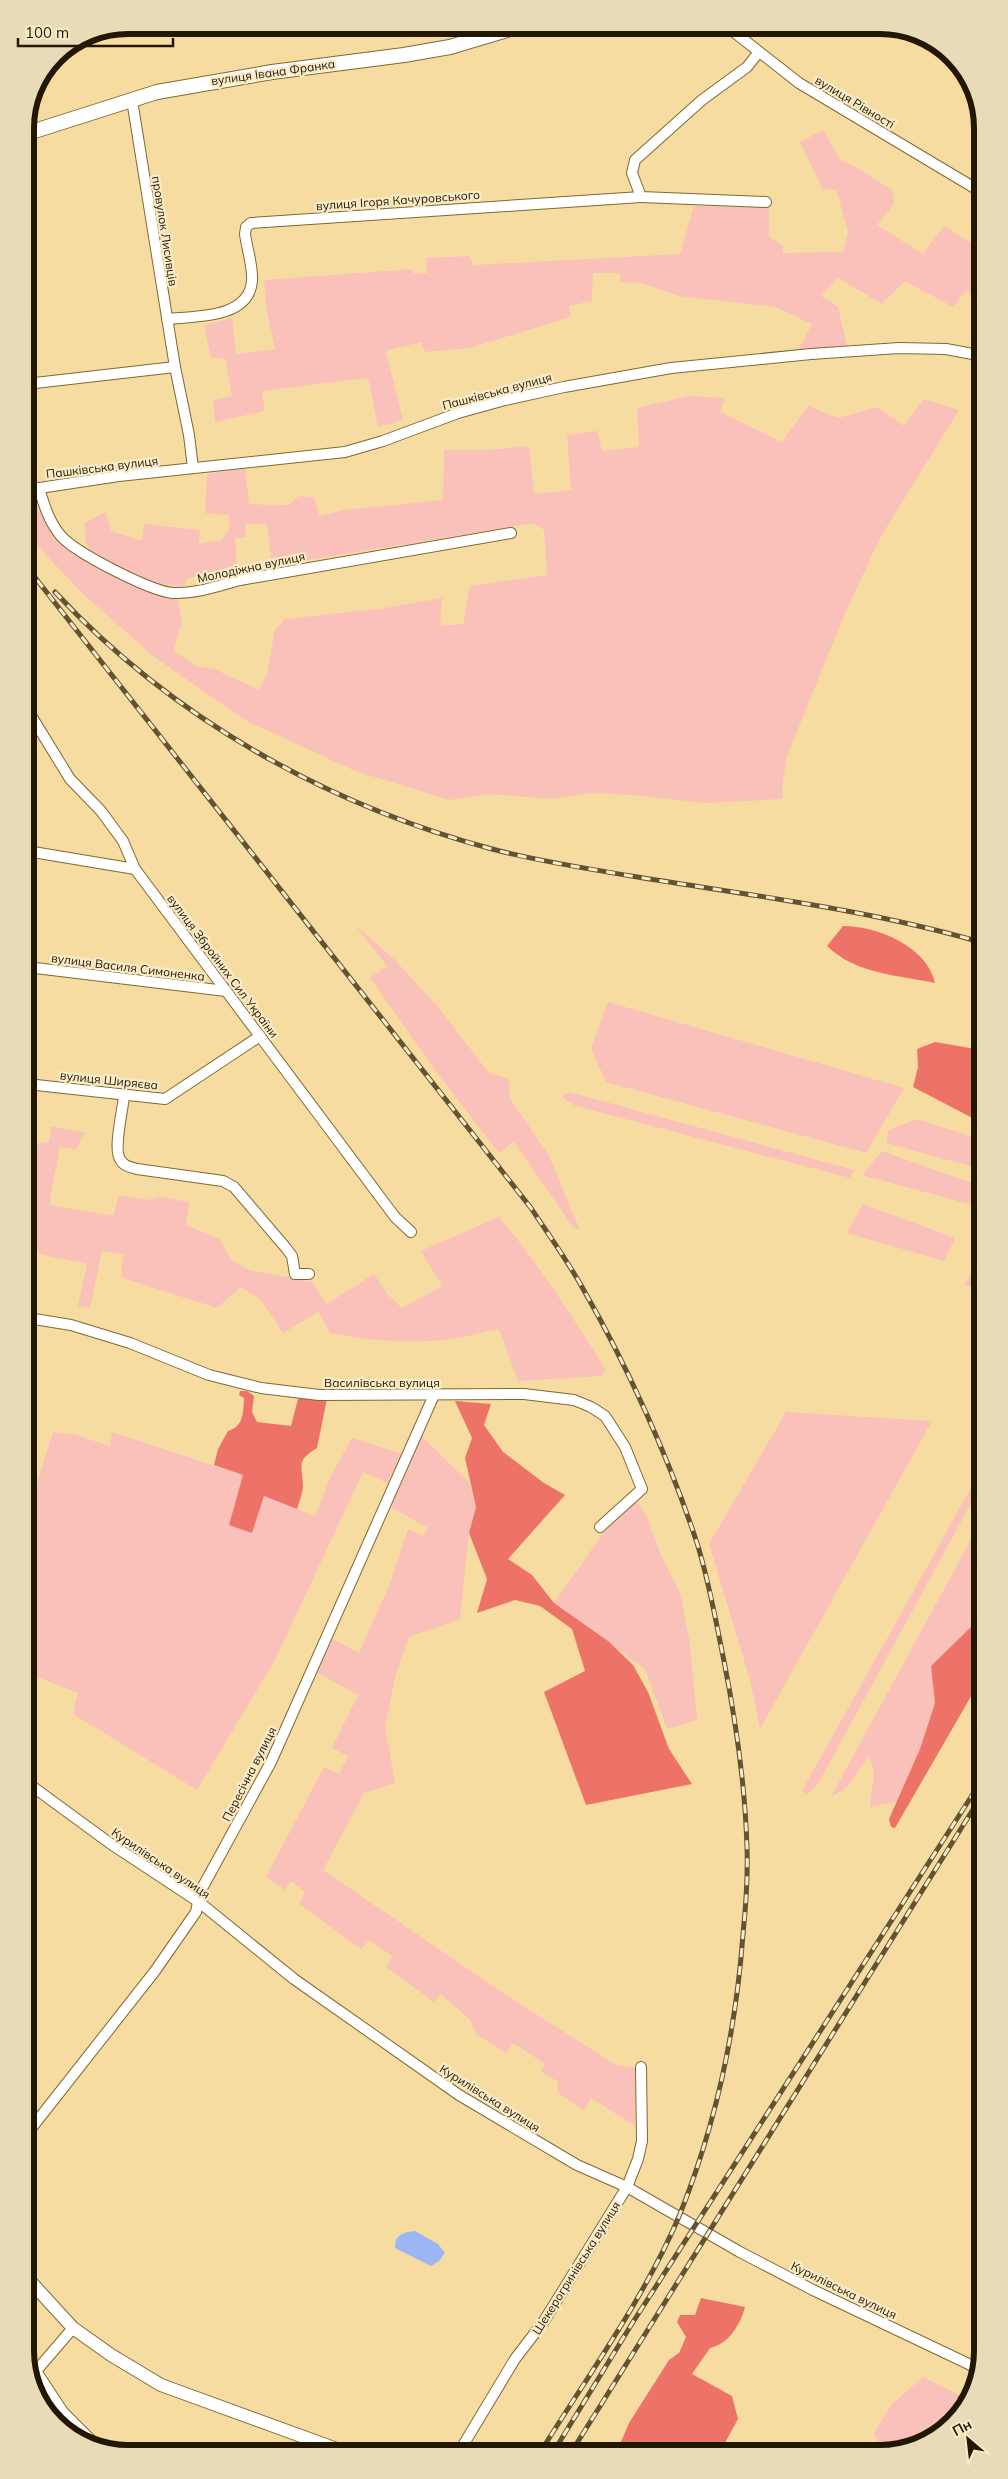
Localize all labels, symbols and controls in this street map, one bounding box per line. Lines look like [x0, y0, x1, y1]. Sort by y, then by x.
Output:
scale bar [18, 15, 172, 47]
text: 100 m [25, 23, 69, 42]
street label: вулиця Івана Франка [210, 56, 336, 88]
street label: вулиця Рівності [812, 72, 898, 132]
street label: провулок Лисивців [149, 175, 181, 287]
street label: вулиця Ігоря Качуровського [315, 187, 481, 213]
street label: Пашківська вулиця [441, 369, 553, 413]
street label: Пашківська вулиця [45, 453, 159, 481]
street label: Молодіжна вулиця [196, 548, 306, 586]
street label: вулиця Збройних Сил України [164, 891, 282, 1041]
street label: вулиця Василя Симоненка [50, 950, 206, 984]
street label: вулиця Ширяєва [59, 1067, 159, 1093]
street label: Василівська вулиця [324, 1375, 440, 1390]
street label: Пересічна вулиця [219, 1724, 279, 1824]
street label: Курилівська вулиця [109, 1824, 213, 1902]
street label: Курилівська вулиця [437, 2061, 543, 2135]
street label: Шекерогринівська вулиця [529, 2199, 623, 2337]
street label: Курилівська вулиця [789, 2258, 899, 2322]
north arrow [943, 2414, 993, 2464]
text: Пн [949, 2415, 975, 2440]

